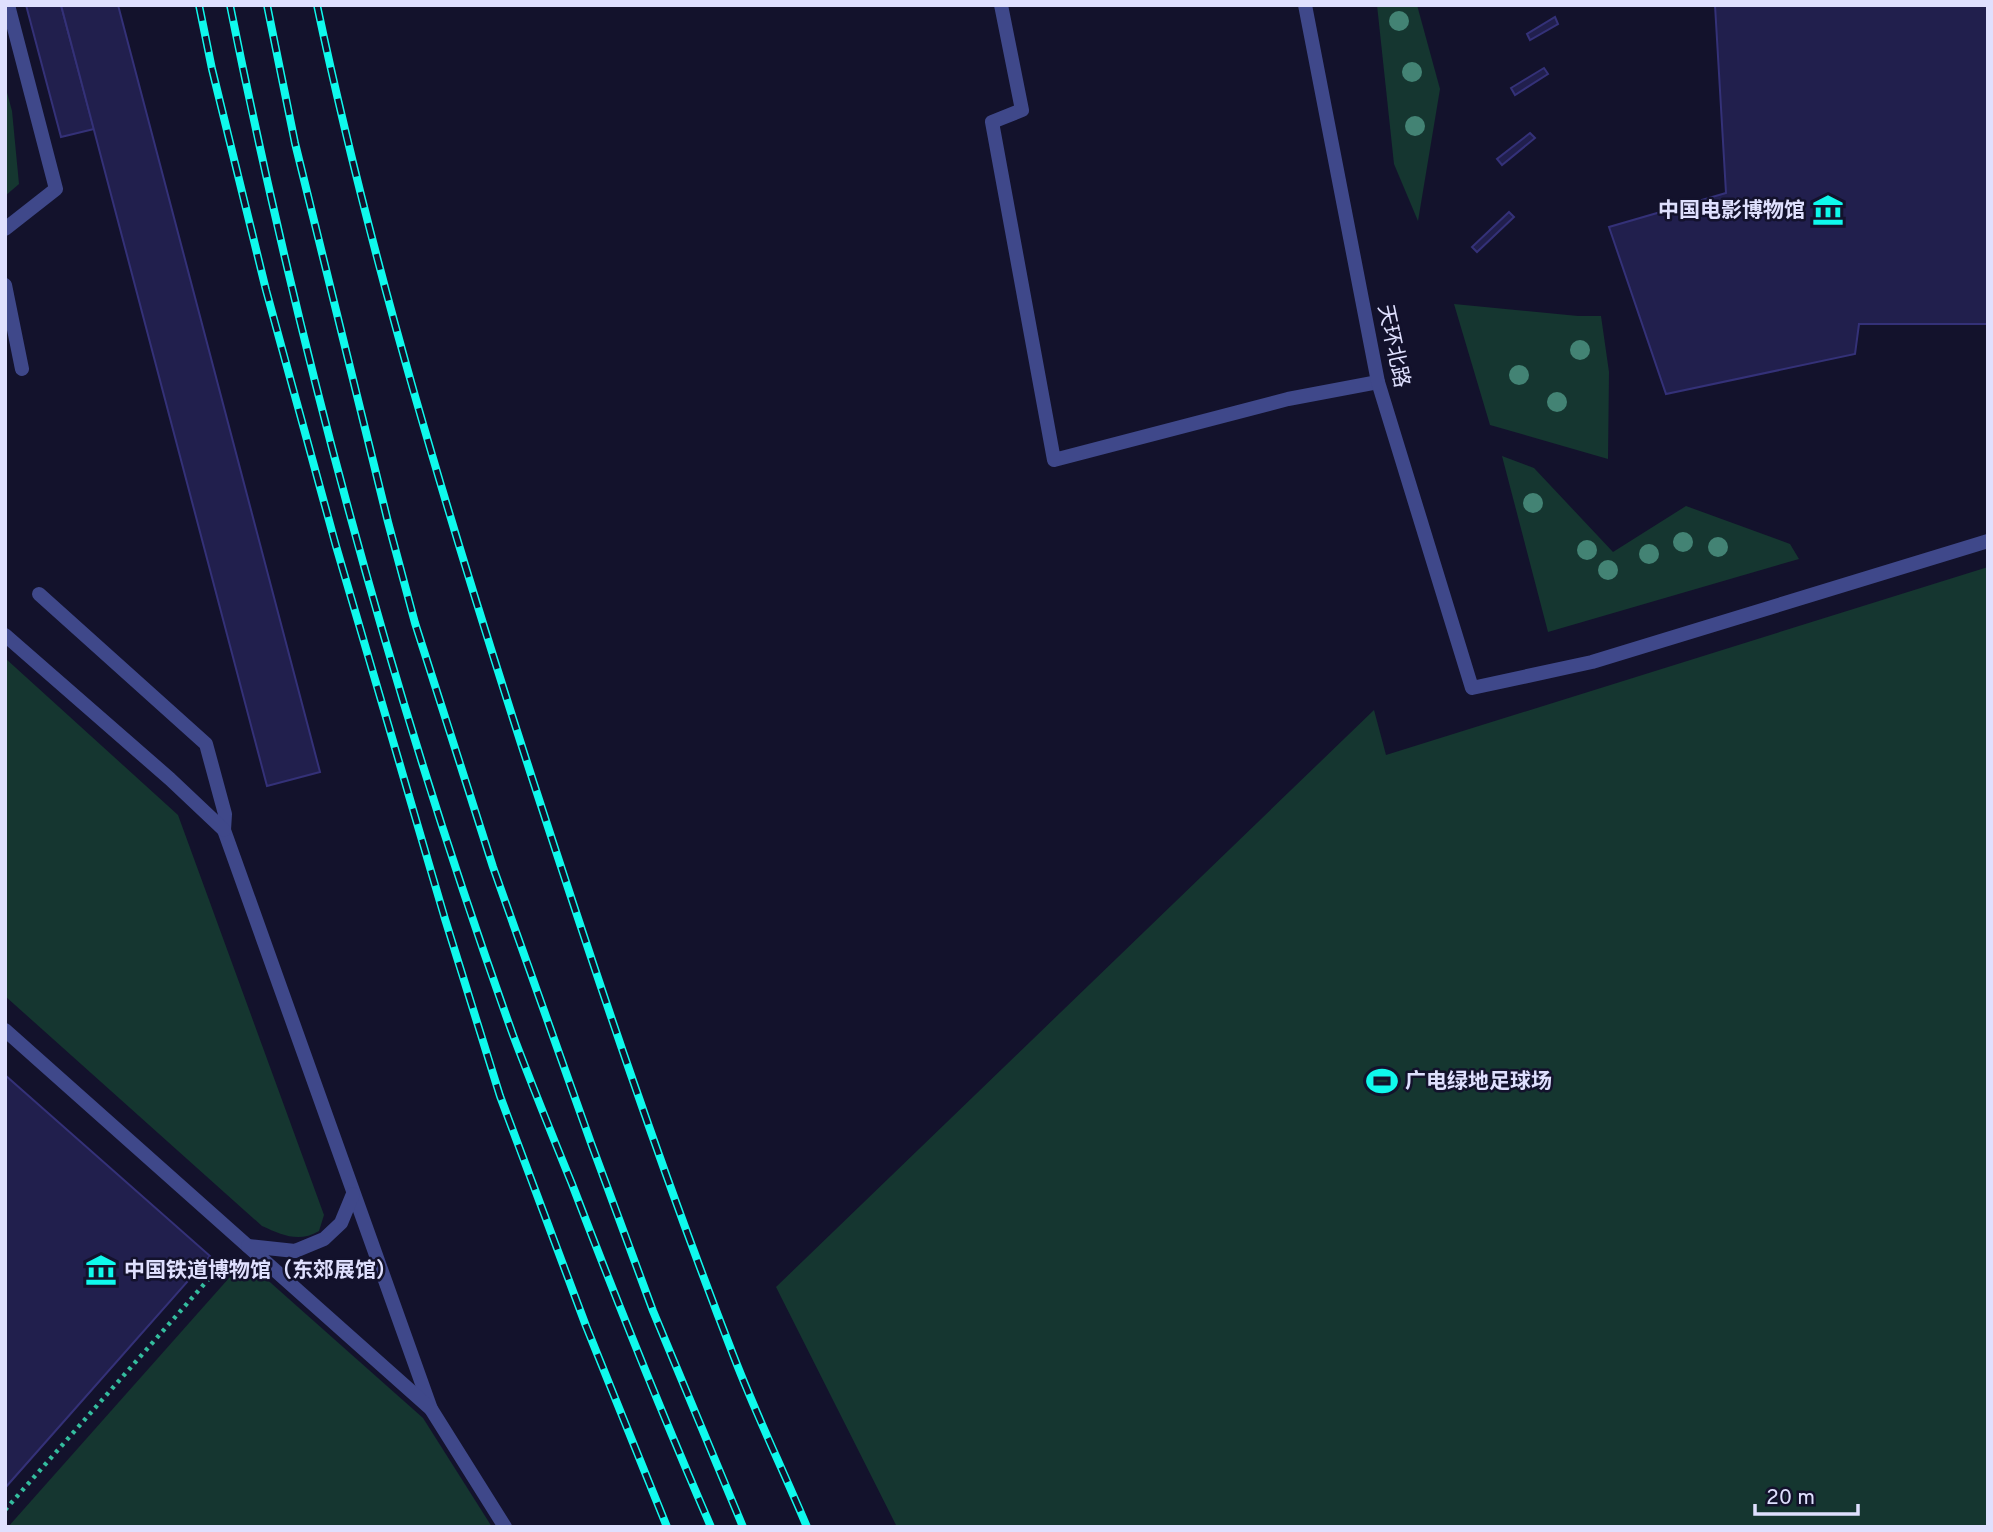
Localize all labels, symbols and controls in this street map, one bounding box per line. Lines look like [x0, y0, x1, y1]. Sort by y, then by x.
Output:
museum icon: 中国电影博物馆 [1811, 193, 1845, 227]
place label: 中国电影博物馆 [1658, 198, 1805, 225]
street label: 天环北路 [1371, 302, 1414, 390]
sports icon: 广电绿地足球场 [1365, 1064, 1399, 1098]
place label: 广电绿地足球场 [1405, 1069, 1552, 1096]
museum icon: 中国铁道博物馆（东郊展馆） [84, 1253, 118, 1287]
place label: 中国铁道博物馆（东郊展馆） [124, 1258, 397, 1285]
scale bar [1755, 1472, 1858, 1516]
text: 20 m [1766, 1485, 1815, 1512]

